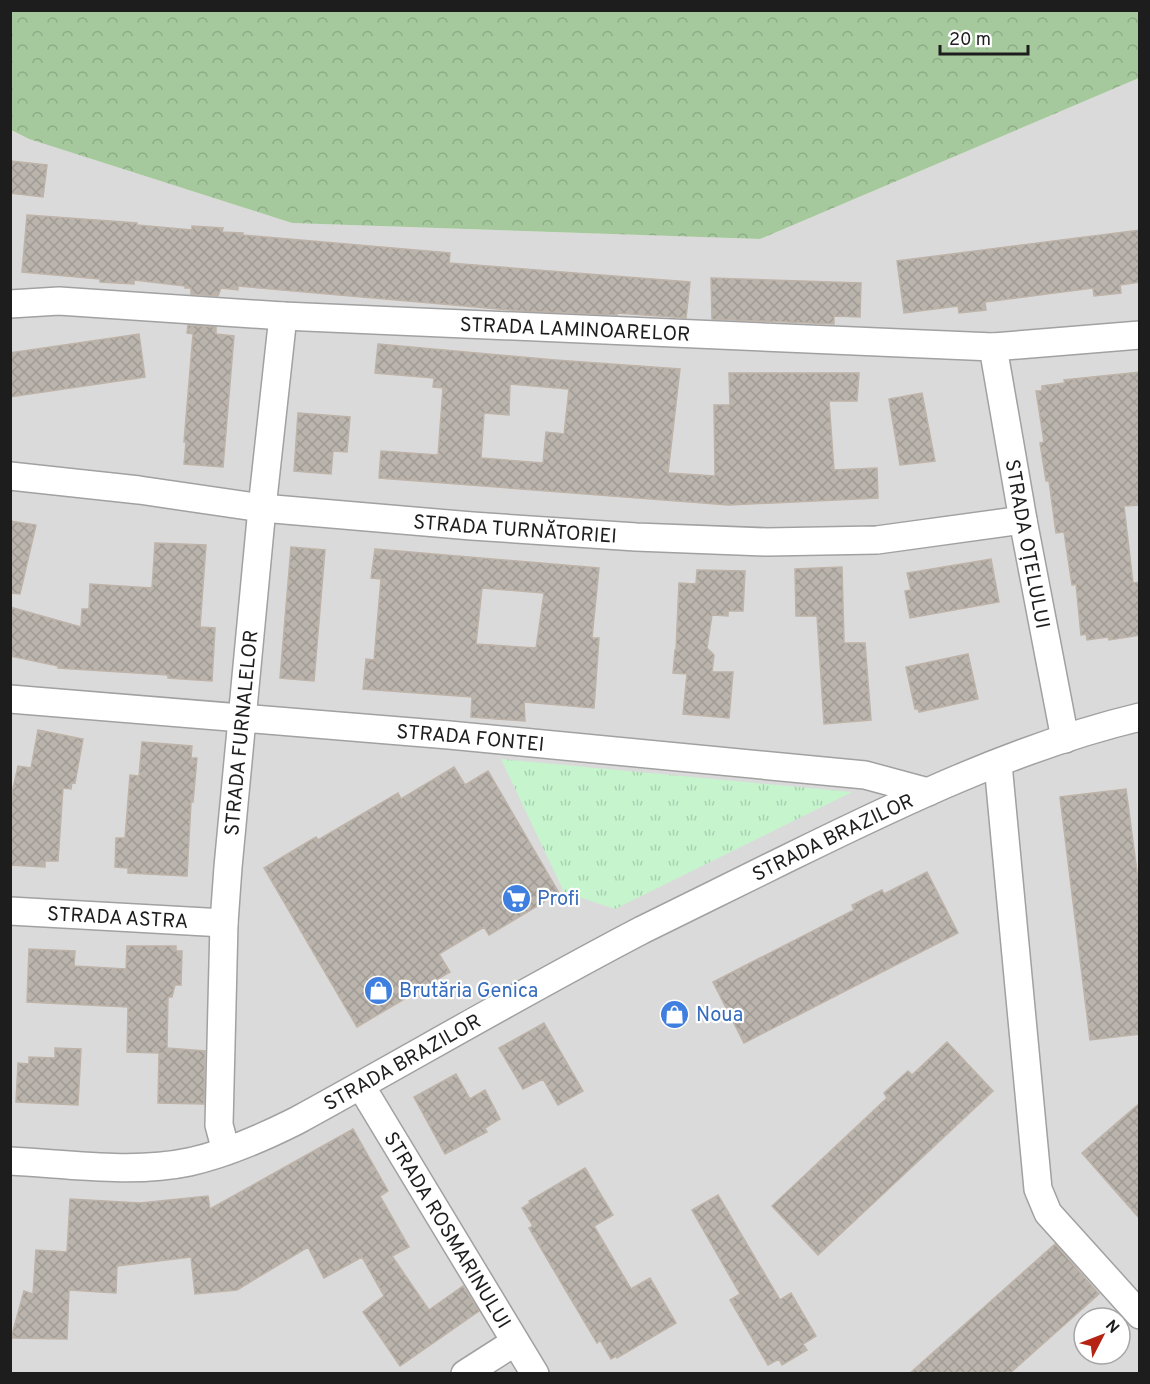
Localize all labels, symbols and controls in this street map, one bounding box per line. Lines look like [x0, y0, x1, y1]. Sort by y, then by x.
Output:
scale bar [940, 18, 1028, 56]
text: 20 m [949, 29, 991, 52]
street label: STRADA LAMINOARELOR [459, 313, 691, 349]
street label: STRADA OȚELULUI [998, 458, 1055, 631]
street label: STRADA TURNĂTORIEI [412, 510, 618, 551]
street label: STRADA FURNALELOR [220, 629, 265, 837]
street label: STRADA FONTEI [395, 720, 545, 759]
street label: STRADA BRAZILOR [748, 789, 919, 889]
supermarket icon: Profi [500, 882, 532, 914]
place label: Profi [537, 887, 580, 913]
street label: STRADA ASTRA [46, 902, 189, 936]
shop icon: Brutăria Genica [362, 974, 394, 1006]
place label: Brutăria Genica [399, 979, 538, 1005]
shop icon: Noua [659, 998, 691, 1030]
place label: Noua [696, 1003, 743, 1029]
street label: STRADA BRAZILOR [320, 1009, 486, 1118]
street label: STRADA ROSMARINULUI [377, 1128, 516, 1334]
north arrow [1072, 1306, 1132, 1366]
text: N [1100, 1316, 1123, 1338]

